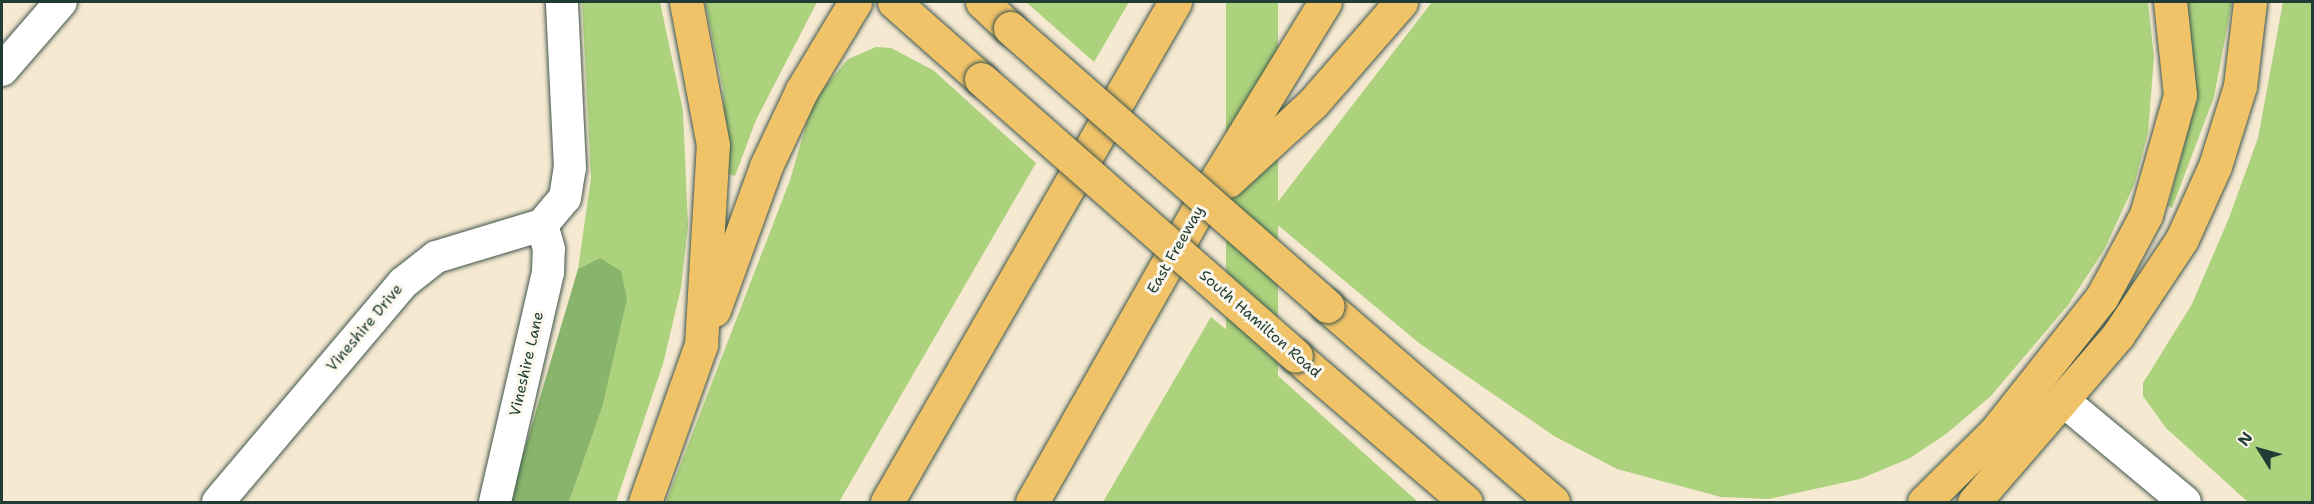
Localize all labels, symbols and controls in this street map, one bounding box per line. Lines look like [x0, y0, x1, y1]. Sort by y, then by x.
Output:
street label: East Freeway [1144, 203, 1208, 297]
street label: South Hamilton Road [1196, 266, 1324, 382]
street label: Vineshire Drive [323, 281, 407, 375]
street label: Vineshire Lane [506, 310, 548, 418]
north arrow [2230, 420, 2290, 480]
text: N [2233, 427, 2257, 450]

